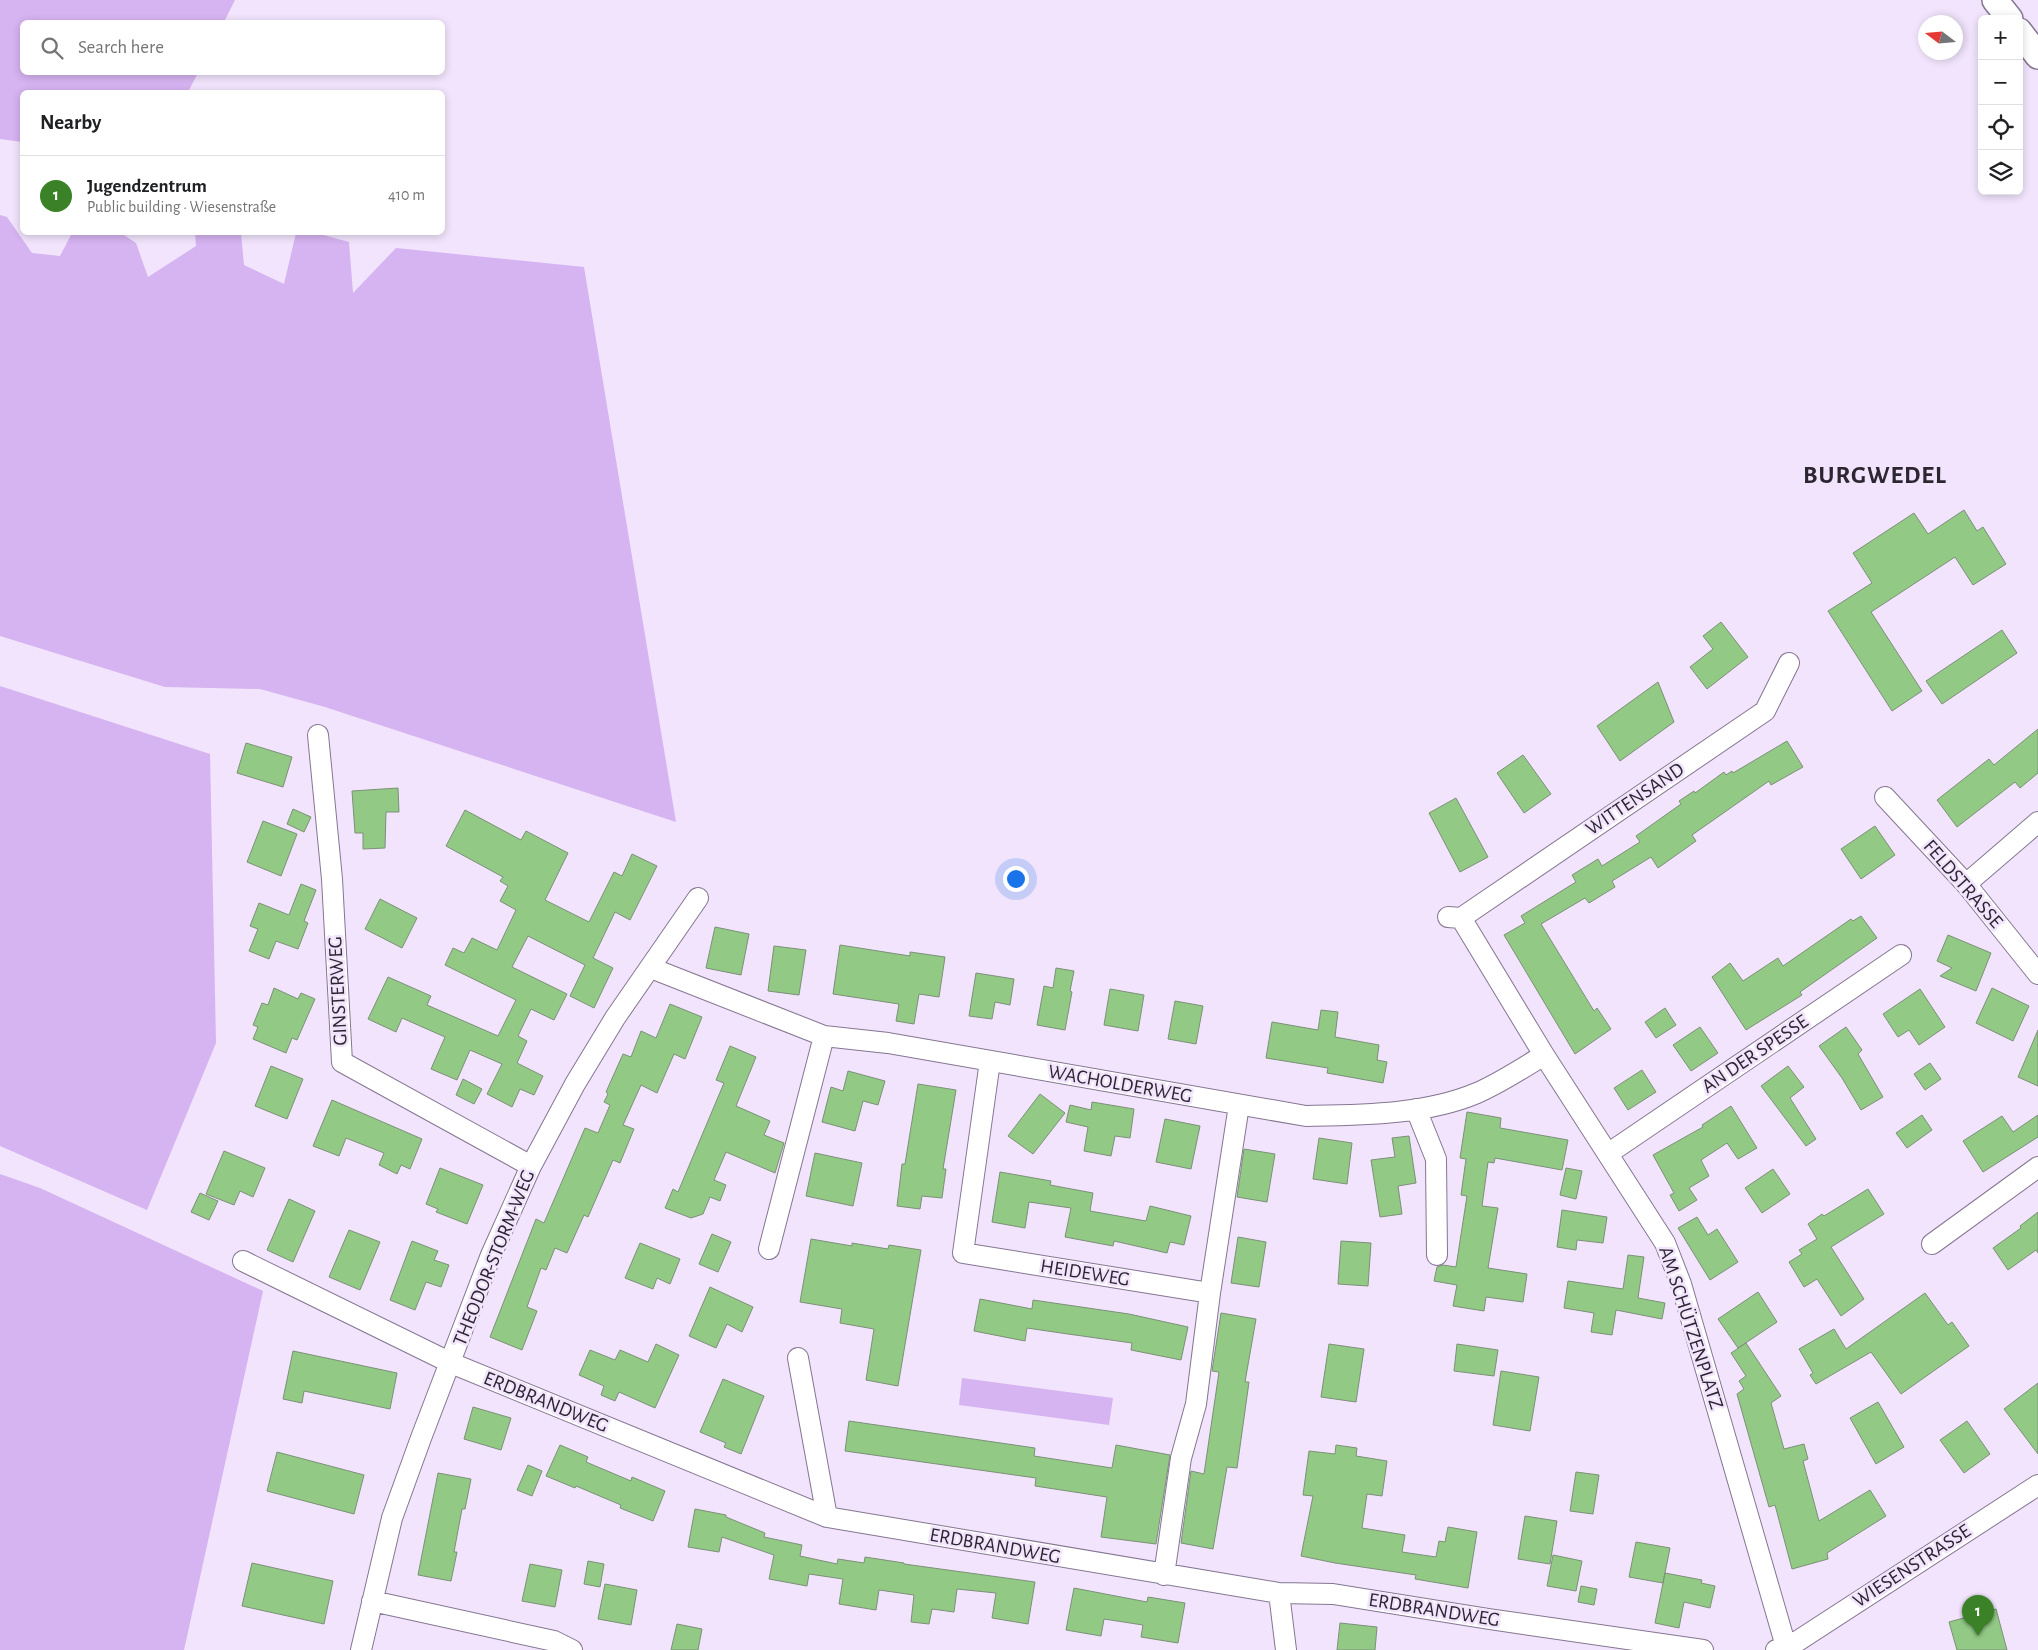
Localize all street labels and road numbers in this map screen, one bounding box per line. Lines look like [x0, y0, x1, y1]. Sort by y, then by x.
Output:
street label: WITTENSAND [1582, 759, 1688, 839]
street label: FELDSTRASSE [1919, 836, 2007, 932]
street label: GINSTERWEG [325, 936, 351, 1046]
street label: AN DER SPESSE [1698, 1011, 1812, 1097]
street label: WACHOLDERWEG [1046, 1061, 1194, 1107]
street label: THEODOR-STORM-WEG [450, 1167, 538, 1349]
street label: AM SCHÜTZENPLATZ [1655, 1244, 1727, 1412]
street label: HEIDEWEG [1039, 1256, 1131, 1290]
street label: ERDBRANDWEG [481, 1368, 611, 1436]
street label: WIESENSTRASSE [1850, 1520, 1975, 1611]
street label: ERDBRANDWEG [928, 1525, 1062, 1567]
street label: ERDBRANDWEG [1367, 1590, 1501, 1630]

